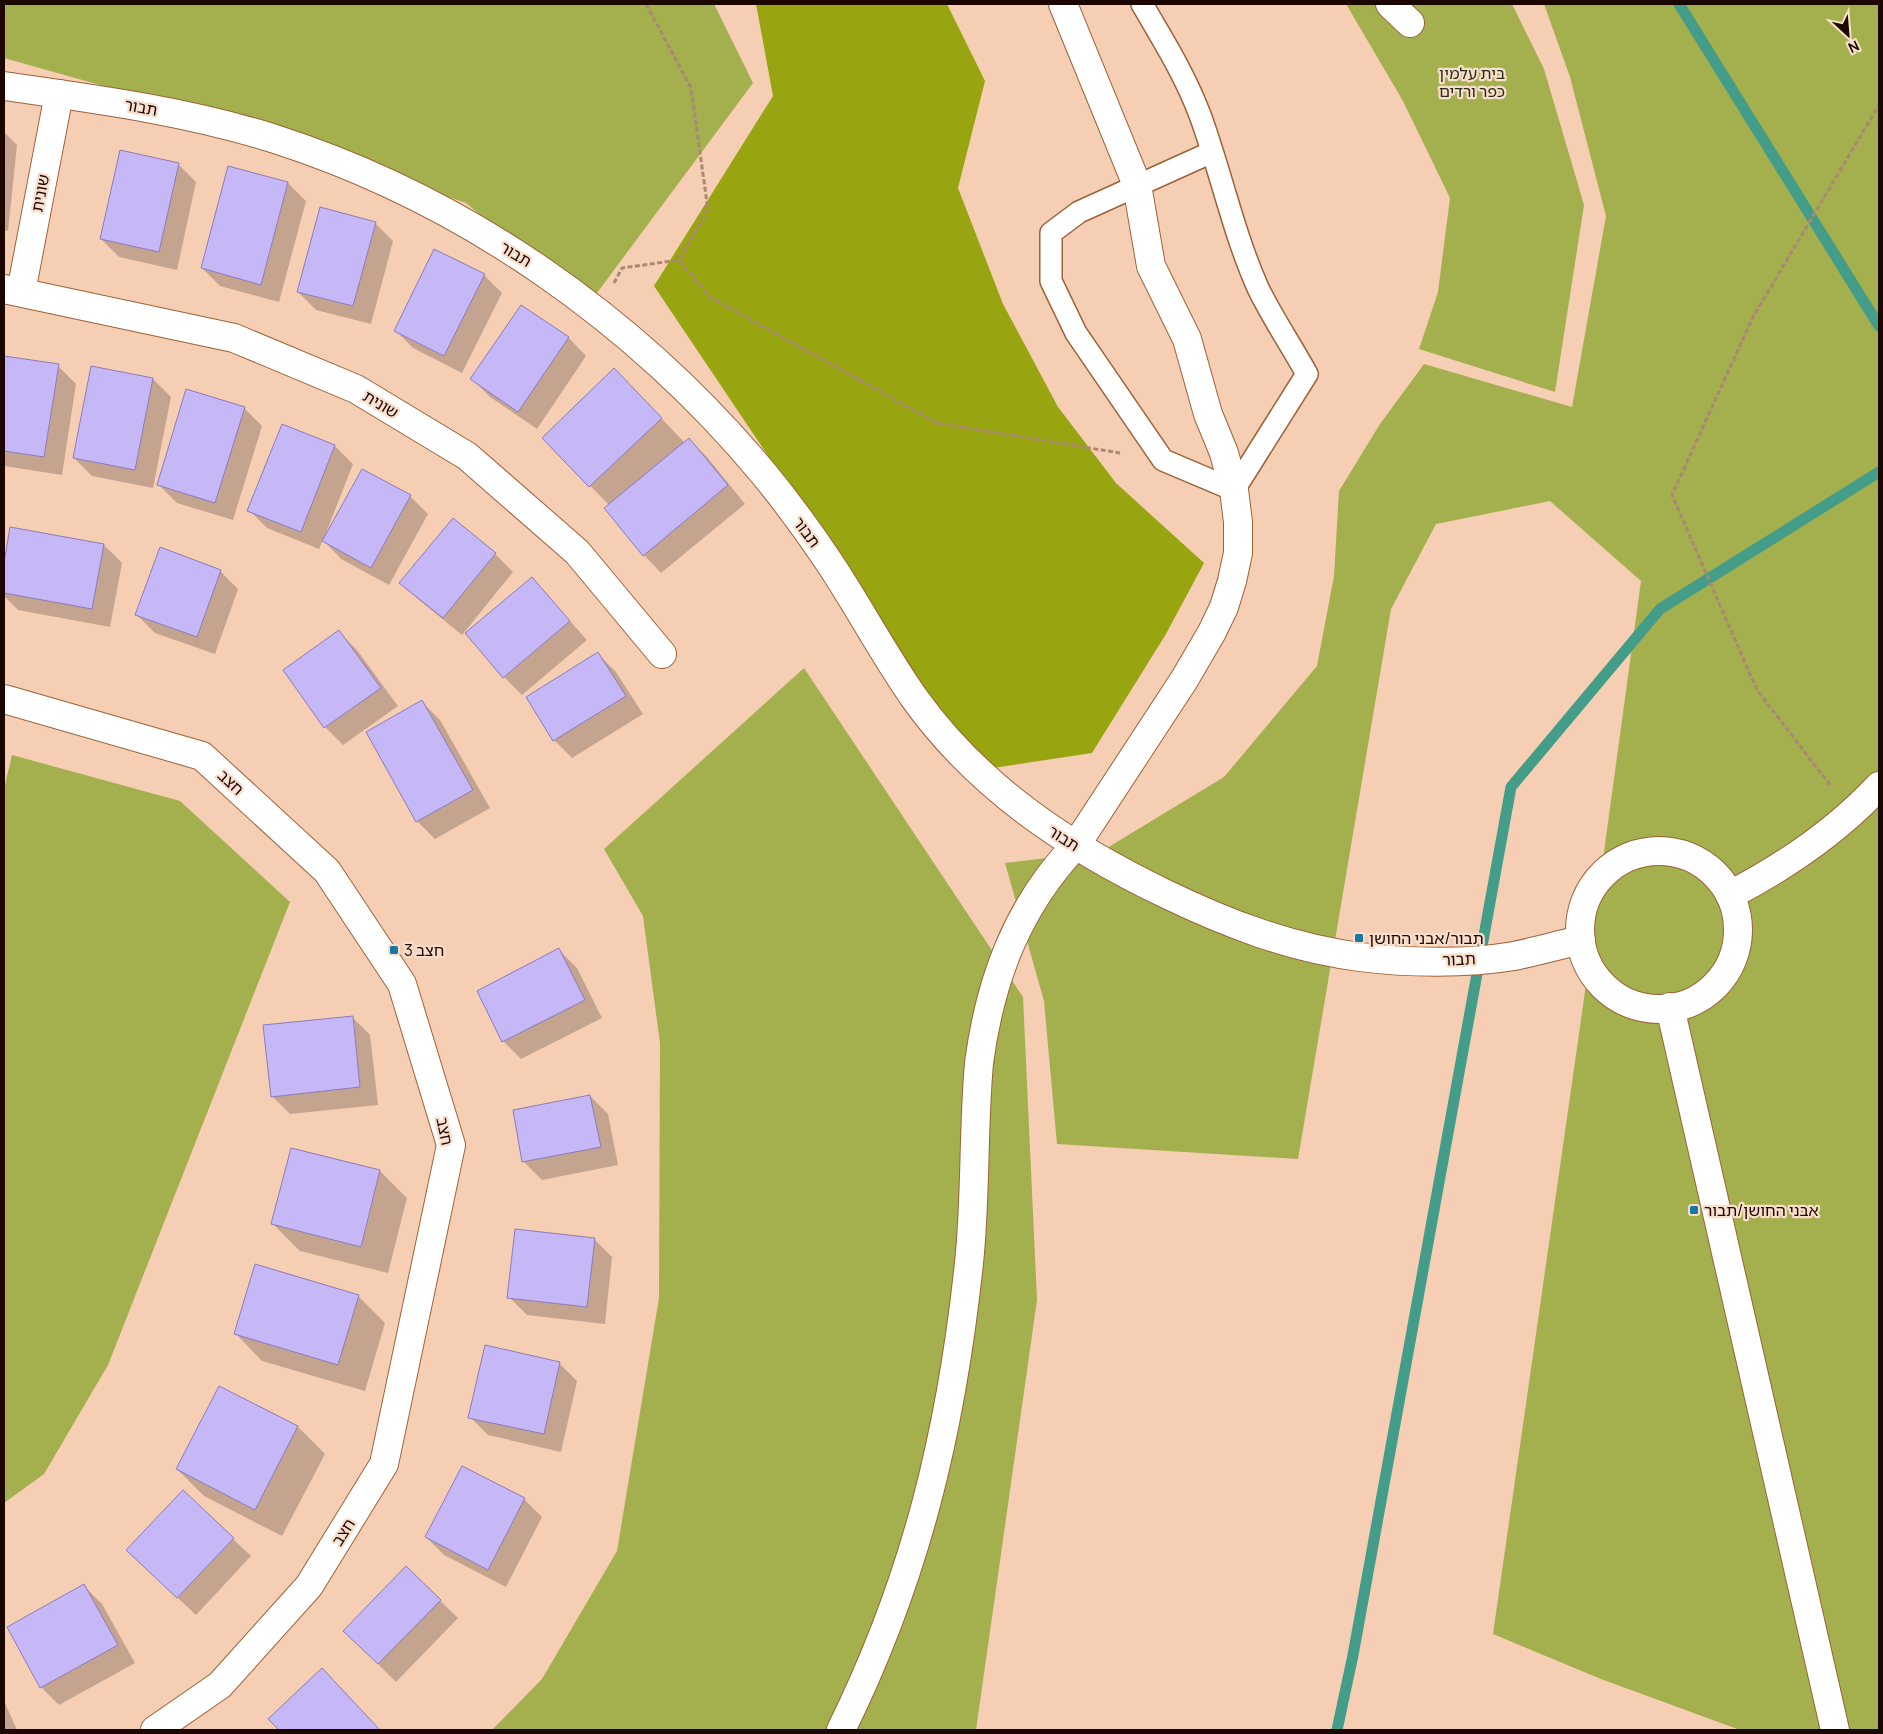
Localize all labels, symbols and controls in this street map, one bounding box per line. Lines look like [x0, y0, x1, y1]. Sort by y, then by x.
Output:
north arrow [1823, 10, 1873, 60]
text: N [1845, 36, 1863, 58]
park label: בית עלמין כפר ורדים [1439, 62, 1505, 102]
street label: תבור [123, 93, 159, 121]
street label: שונית [26, 172, 54, 214]
street label: תבור [496, 236, 536, 272]
street label: שונית [359, 385, 403, 423]
street label: תבור [788, 512, 826, 552]
street label: חצב [213, 764, 249, 800]
street label: תבור [1044, 820, 1084, 856]
place label: תבור/אבני החושן [1369, 927, 1484, 949]
marker: תבור/אבני החושן [1353, 932, 1365, 944]
place label: חצב 3 [404, 939, 444, 961]
marker: חצב 3 [388, 944, 400, 956]
street label: תבור [1442, 947, 1476, 971]
street label: חצב [431, 1115, 459, 1147]
place label: אבני החושן/תבור [1704, 1199, 1819, 1221]
marker: אבני החושן/תבור [1688, 1204, 1700, 1216]
street label: חצב [326, 1514, 360, 1550]

